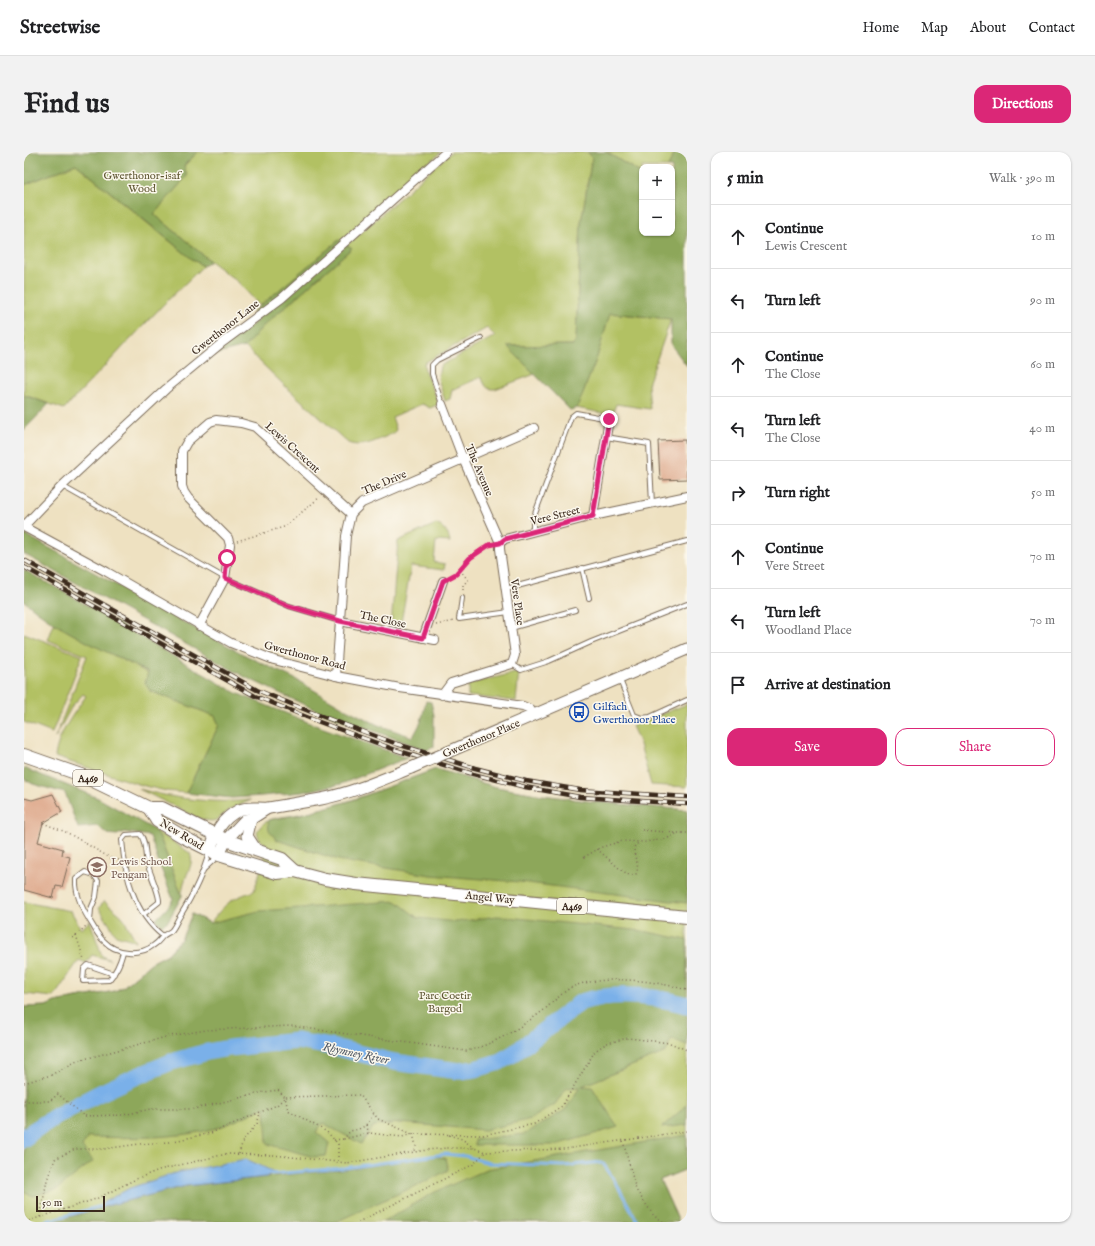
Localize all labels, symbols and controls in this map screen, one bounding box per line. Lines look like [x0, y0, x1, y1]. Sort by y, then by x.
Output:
text: Streetwise [20, 16, 100, 40]
text: Home [863, 19, 899, 37]
text: Map [921, 19, 948, 37]
text: About [970, 19, 1006, 37]
text: Contact [1028, 19, 1075, 37]
button: Directions [974, 85, 1071, 123]
text: Find us [24, 87, 110, 122]
map controls [639, 164, 675, 236]
button: + [639, 164, 675, 200]
text: 5 min [727, 168, 764, 189]
park label: Gwerthonor-isaf Wood [104, 169, 182, 196]
text: Walk · 390 m [989, 170, 1055, 187]
button: − [639, 200, 675, 236]
text: Continue [765, 219, 823, 238]
icon: ahead [727, 226, 749, 248]
text: 10 m [1031, 228, 1055, 245]
text: Lewis Crescent [765, 238, 847, 255]
icon: left [727, 290, 749, 312]
text: Turn left [765, 291, 821, 310]
text: 90 m [1030, 292, 1055, 309]
street label: Gwerthonor Lane [189, 297, 262, 359]
text: Continue [765, 347, 823, 366]
icon: ahead [727, 354, 749, 376]
text: 60 m [1030, 356, 1055, 373]
text: The Close [765, 366, 821, 383]
route end [600, 410, 618, 428]
text: Turn left [765, 411, 821, 430]
icon: left [727, 418, 749, 440]
street label: Lewis Crescent [262, 419, 323, 476]
text: 40 m [1029, 420, 1055, 437]
text: The Close [765, 430, 821, 447]
street label: The Avenue [462, 442, 496, 498]
street label: The Drive [360, 467, 409, 499]
icon: right [727, 482, 749, 504]
text: Turn right [765, 483, 830, 502]
text: 50 m [1031, 484, 1055, 501]
street label: Vere Street [528, 503, 582, 529]
text: Continue [765, 539, 823, 558]
icon: ahead [727, 546, 749, 568]
text: 70 m [1030, 548, 1055, 565]
route start [218, 549, 236, 567]
text: Vere Street [765, 558, 825, 575]
street label: Vere Place [507, 577, 527, 626]
text: Turn left [765, 603, 821, 622]
street label: The Close [358, 608, 407, 632]
icon: left [727, 610, 749, 632]
text: 70 m [1030, 612, 1055, 629]
text: Woodland Place [765, 622, 852, 639]
street label: Gwerthonor Road [263, 638, 347, 674]
icon: arrive [727, 674, 749, 696]
text: Arrive at destination [765, 675, 891, 694]
place label: Gilfach Gwerthonor Place [593, 700, 676, 727]
bus stop icon: Gilfach Gwerthonor Place [568, 701, 590, 723]
street label: Gwerthonor Place [441, 716, 522, 762]
button: Save [727, 728, 887, 766]
button: Share [895, 728, 1055, 766]
road number: A469 [73, 770, 103, 786]
street label: New Road [157, 816, 206, 853]
place label: Lewis School Pengam [111, 855, 171, 882]
school or university icon: Lewis School Pengam [86, 856, 108, 878]
street label: Angel Way [464, 888, 516, 908]
road number: A469 [557, 898, 587, 914]
park label: Parc Coetir Bargod [419, 989, 471, 1016]
water label: Rhymney River [321, 1039, 391, 1068]
scale bar [36, 1194, 105, 1213]
text: 50 m [42, 1196, 62, 1210]

